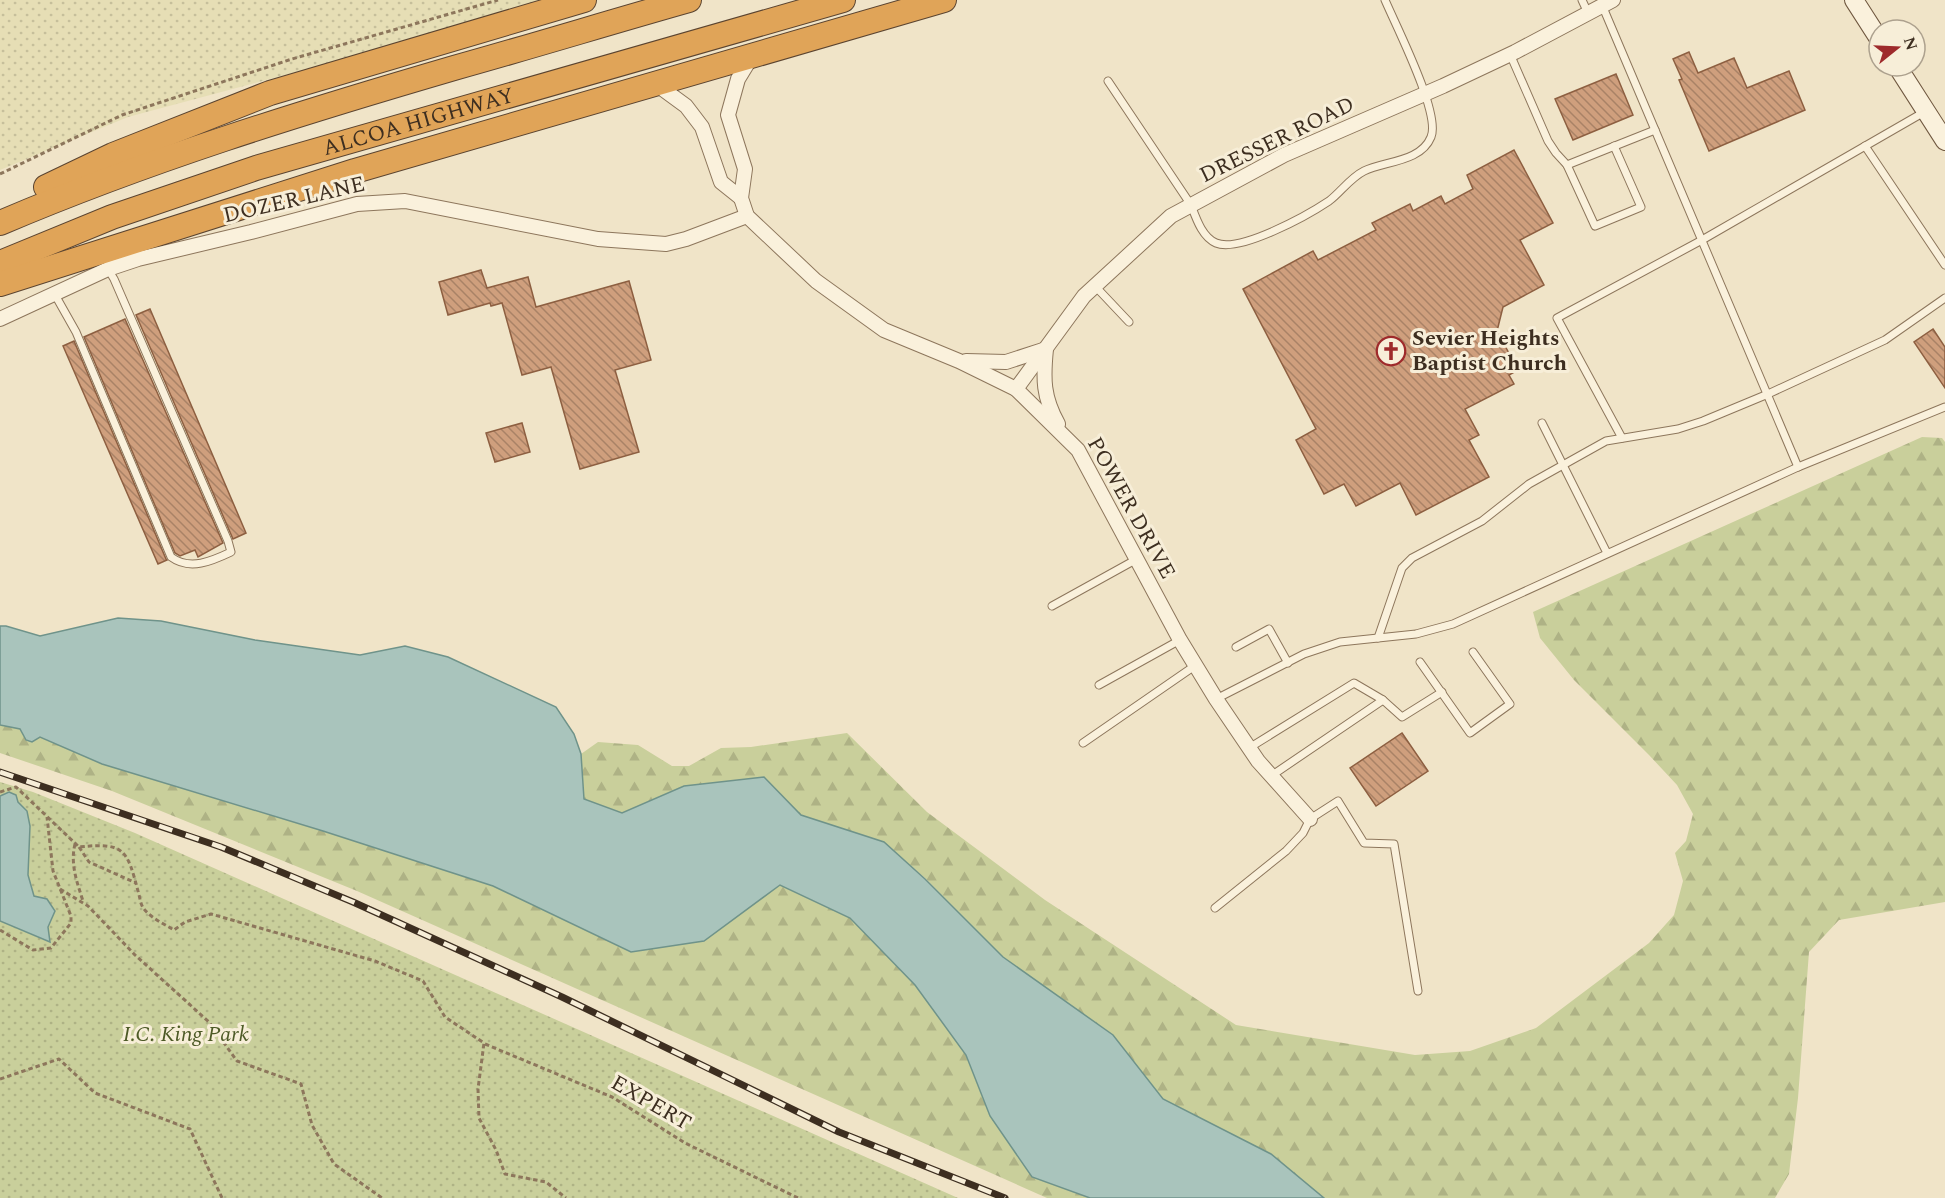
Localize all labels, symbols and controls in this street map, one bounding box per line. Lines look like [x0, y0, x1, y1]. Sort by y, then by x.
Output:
north arrow [1867, 18, 1927, 78]
text: N [1897, 34, 1924, 54]
street label: ALCOA HIGHWAY [319, 78, 518, 165]
street label: DRESSER ROAD [1194, 88, 1360, 192]
street label: DOZER LANE [220, 168, 368, 232]
place label: Sevier Heights Baptist Church [1412, 322, 1568, 380]
church icon: Sevier Heights Baptist Church [1375, 335, 1407, 367]
street label: POWER DRIVE [1078, 431, 1184, 585]
park label: I.C. King Park [123, 1018, 249, 1051]
street label: EXPERT [605, 1067, 697, 1139]

